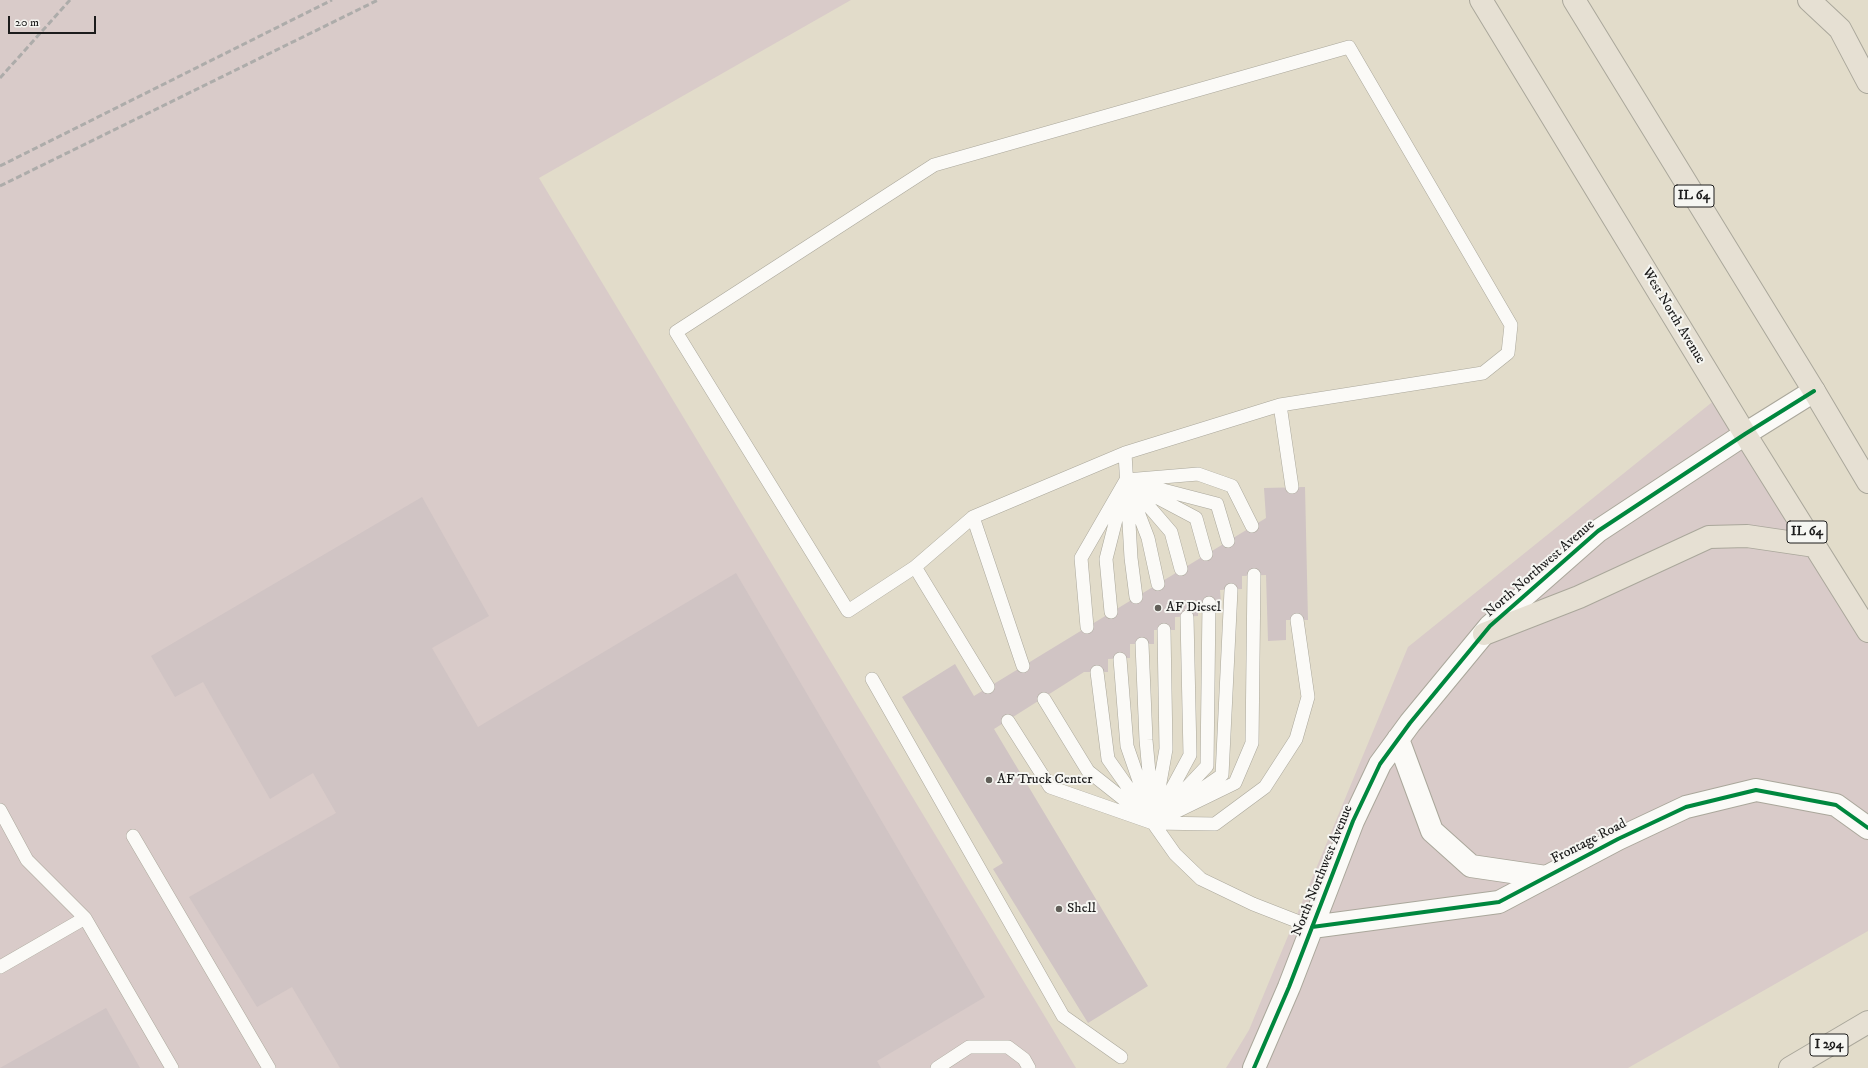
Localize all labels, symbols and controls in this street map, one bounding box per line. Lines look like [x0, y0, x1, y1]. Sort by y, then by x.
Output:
scale bar [10, 8, 98, 34]
text: 20 m [15, 15, 39, 30]
road number: IL 64 [1674, 185, 1714, 207]
street label: West North Avenue [1638, 265, 1708, 367]
street label: North Northwest Avenue [1482, 517, 1598, 621]
road number: IL 64 [1787, 521, 1827, 543]
place label: AF Diesel [1166, 600, 1221, 616]
marker: AF Diesel [1153, 603, 1163, 613]
place label: AF Truck Center [997, 772, 1092, 788]
marker: AF Truck Center [984, 775, 994, 785]
street label: North Northwest Avenue [1289, 803, 1357, 939]
street label: Frontage Road [1549, 816, 1629, 868]
place label: Shell [1067, 901, 1096, 917]
marker: Shell [1054, 904, 1064, 914]
road number: I 294 [1810, 1034, 1848, 1056]

